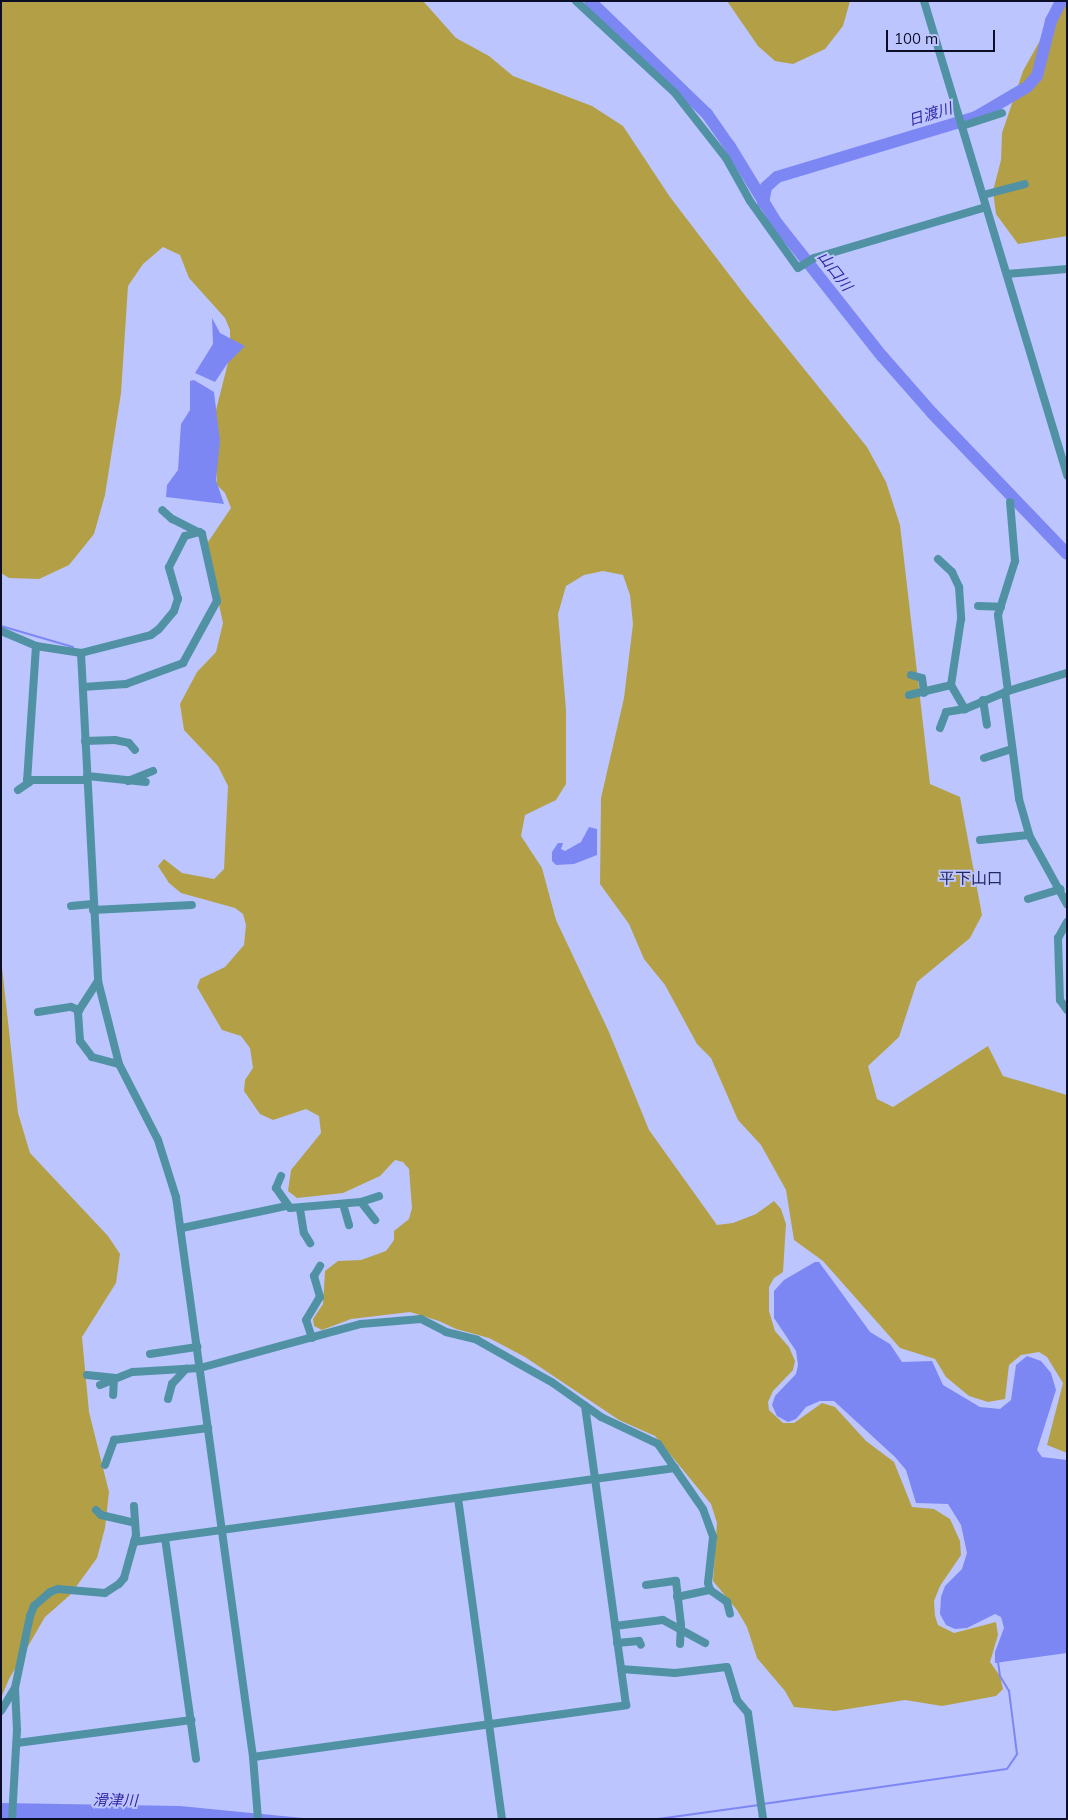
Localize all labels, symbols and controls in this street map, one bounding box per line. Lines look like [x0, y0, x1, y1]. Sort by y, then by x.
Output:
scale bar [888, 20, 997, 52]
text: 100 m [894, 29, 938, 48]
water label: 日渡川 [906, 99, 954, 129]
water label: 山口川 [814, 248, 856, 294]
district label: 平下山口 [939, 868, 1003, 888]
water label: 滑津川 [92, 1791, 138, 1809]

